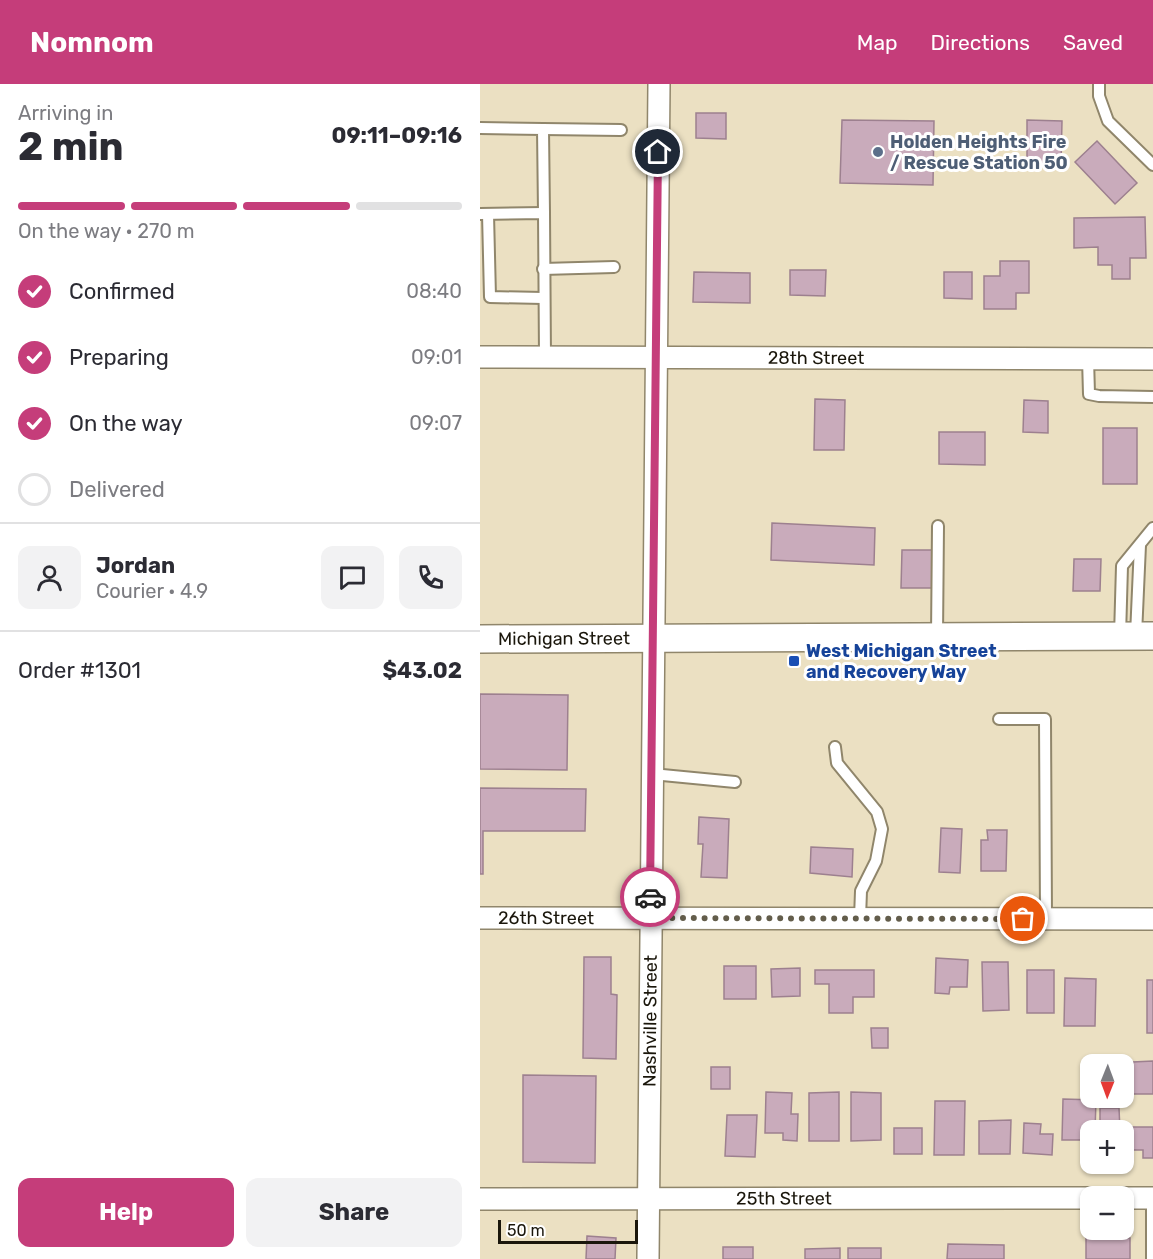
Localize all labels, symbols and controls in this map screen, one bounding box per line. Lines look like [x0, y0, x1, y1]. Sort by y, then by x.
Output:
text: Nomnom [30, 26, 154, 59]
text: Map [857, 30, 898, 55]
text: Directions [931, 30, 1030, 55]
text: Saved [1063, 30, 1123, 55]
text: Arriving in [18, 101, 113, 125]
text: 09:11–09:16 [331, 122, 462, 149]
text: 2 min [18, 124, 124, 170]
pin [632, 126, 683, 177]
place label: Holden Heights Fire / Rescue Station 50 [890, 131, 1068, 174]
icon: home [641, 135, 674, 168]
marker: Holden Heights Fire / Rescue Station 50 [871, 145, 885, 159]
text: On the way · 270 m [18, 219, 195, 243]
icon: check [18, 275, 51, 308]
text: Confirmed [69, 278, 175, 305]
text: 08:40 [406, 279, 462, 303]
icon: check [18, 341, 51, 374]
text: Preparing [69, 344, 169, 371]
text: 09:01 [411, 345, 462, 369]
street label: 28th Street [768, 347, 864, 369]
icon: check [18, 407, 51, 440]
text: On the way [69, 410, 183, 437]
text: 09:07 [409, 411, 462, 435]
text: Delivered [69, 476, 165, 503]
button: person [18, 546, 81, 609]
button: chat [321, 546, 384, 609]
button: phone [399, 546, 462, 609]
text: Jordan [96, 552, 175, 579]
text: Courier · 4.9 [96, 579, 208, 603]
street label: Michigan Street [498, 627, 630, 650]
place label: West Michigan Street and Recovery Way [806, 640, 997, 683]
marker: West Michigan Street and Recovery Way [787, 654, 801, 668]
text: Order #1301 [18, 657, 141, 684]
text: $43.02 [382, 657, 462, 684]
courier [620, 867, 680, 927]
icon: car [634, 881, 667, 914]
pin [997, 893, 1048, 944]
icon: bag [1006, 902, 1039, 935]
street label: 26th Street [498, 907, 594, 929]
street label: Nashville Street [639, 955, 662, 1087]
north arrow [1080, 1054, 1134, 1108]
map controls [1080, 1054, 1134, 1240]
button: + [1080, 1120, 1134, 1174]
button: Help [18, 1178, 234, 1247]
button: Share [246, 1178, 462, 1247]
button: − [1080, 1186, 1134, 1240]
street label: 25th Street [736, 1187, 832, 1210]
scale bar [498, 1217, 638, 1244]
text: 50 m [507, 1221, 545, 1240]

